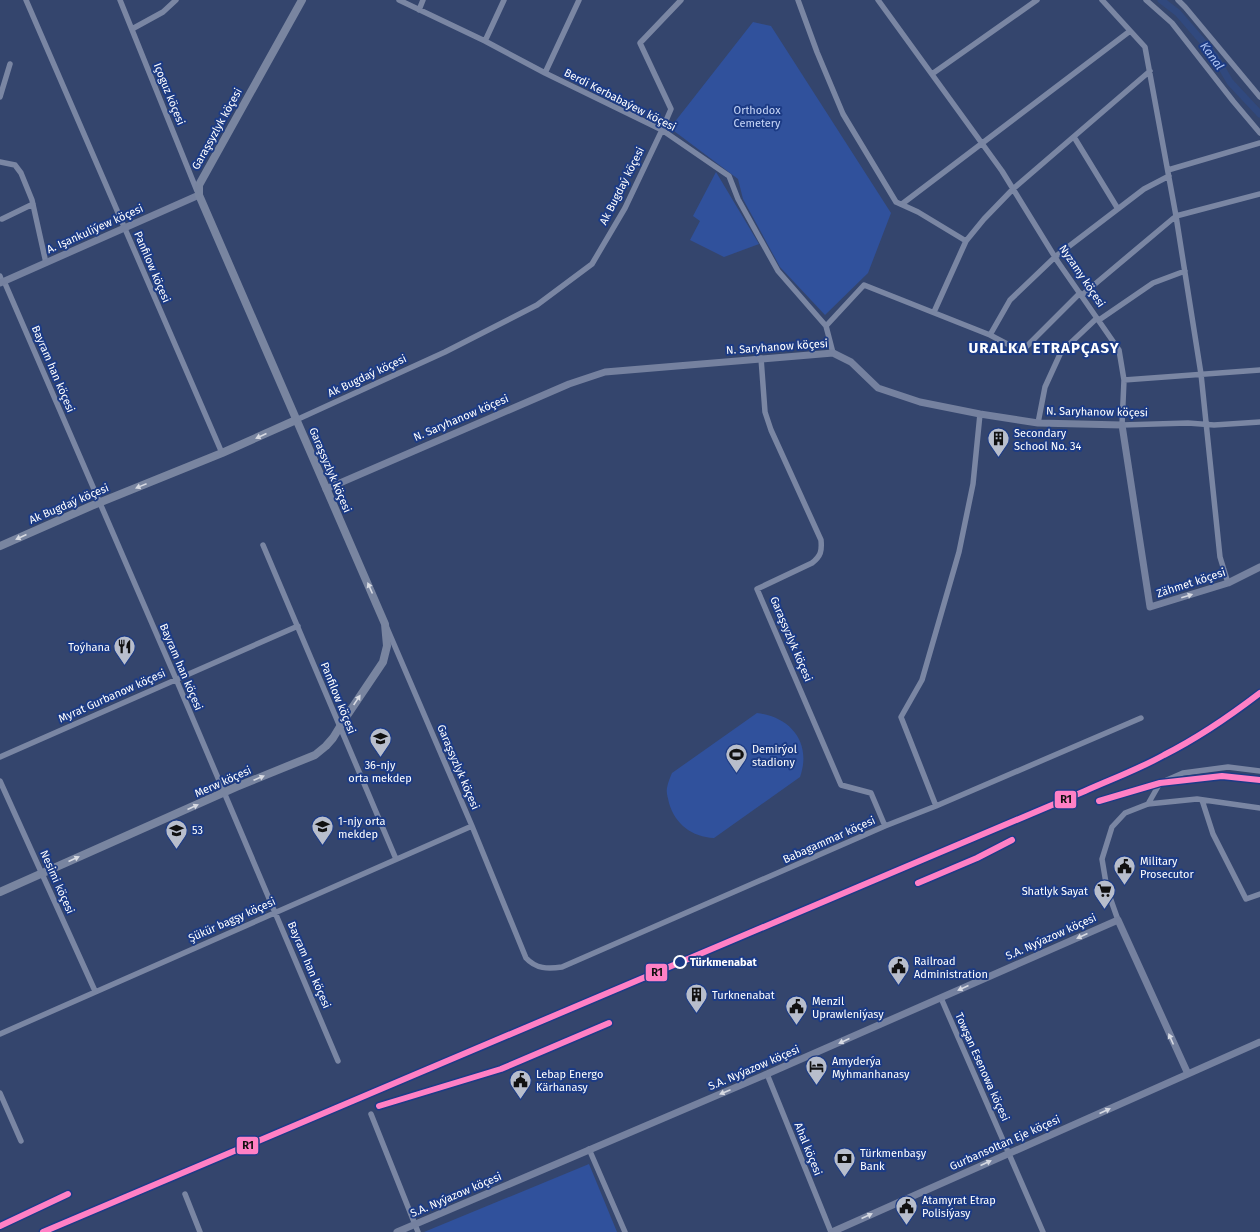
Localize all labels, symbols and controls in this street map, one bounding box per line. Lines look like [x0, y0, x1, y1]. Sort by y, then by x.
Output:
water label: Kanal [1197, 39, 1227, 73]
street label: Içoguz köçesi [151, 61, 187, 127]
street label: Berdi Kerbabaýew köçesi [562, 66, 678, 134]
street label: Garaşsyzlyk köçesi [189, 86, 245, 172]
park label: Orthodox Cemetery [734, 104, 781, 130]
street label: Ak Bugdaý köçesi [597, 145, 647, 227]
street label: A. Işankuliýew köçesi [45, 202, 145, 256]
street label: Panfilow köçesi [131, 229, 173, 305]
street label: Nyzamy köçesi [1056, 242, 1108, 310]
street label: Bayram han köçesi [29, 324, 77, 414]
street label: N. Saryhanow köçesi [726, 337, 828, 357]
district label: URALKA ETRAPÇASY [968, 339, 1120, 358]
street label: Ak Bugdaý köçesi [326, 352, 408, 400]
street label: N. Saryhanow köçesi [411, 392, 511, 444]
street label: N. Saryhanow köçesi [1046, 405, 1148, 419]
street label: Garaşsyzlyk köçesi [306, 425, 354, 515]
building icon: Secondary School No. 34 [985, 426, 1011, 459]
place label: Secondary School No. 34 [1014, 427, 1082, 453]
one-way arrow [255, 433, 266, 439]
street label: Ak Bugdaý köçesi [27, 481, 111, 527]
one-way arrow [135, 483, 146, 489]
one-way arrow [15, 534, 27, 540]
street label: Zähmet köçesi [1155, 566, 1227, 600]
one-way arrow [366, 582, 372, 594]
one-way arrow [1182, 593, 1194, 599]
street label: Garaşsyzlyk köçesi [767, 594, 815, 684]
street label: Bayram han köçesi [157, 622, 205, 712]
restaurant icon: Toýhana [112, 634, 138, 667]
place label: Toýhana [68, 641, 110, 654]
street label: Panfilow köçesi [318, 660, 358, 736]
street label: Myrat Gurbanow köçesi [57, 667, 167, 725]
one-way arrow [353, 695, 361, 705]
street label: Garaşsyzlyk köçesi [434, 722, 482, 812]
school or university icon: 36-njy orta mekdep [367, 726, 393, 759]
sports icon: Demirýol stadiony [723, 742, 749, 775]
place label: Demirýol stadiony [752, 743, 797, 769]
place label: 36-njy orta mekdep [348, 759, 412, 785]
street label: Merw köçesi [193, 764, 253, 800]
one-way arrow [254, 775, 265, 781]
line badge: R1 [1054, 790, 1077, 809]
text: R1 [1060, 793, 1072, 806]
one-way arrow [187, 804, 199, 810]
school or university icon: 1-njy orta mekdep [309, 814, 335, 847]
street label: Babagammar köçesi [781, 814, 877, 866]
place label: 1-njy orta mekdep [338, 815, 386, 841]
school or university icon: 53 [163, 817, 189, 850]
place label: 53 [192, 824, 203, 837]
street label: Nesimi köçesi [37, 848, 77, 916]
public building icon: Military Prosecutor [1111, 854, 1137, 887]
place label: Military Prosecutor [1140, 855, 1194, 881]
one-way arrow [68, 856, 80, 862]
supermarket icon: Shatlyk Sayat [1091, 878, 1117, 911]
place label: Shatlyk Sayat [1022, 885, 1088, 898]
street label: Şükür bagşy köçesi [186, 895, 278, 945]
street label: S.A. Nyýazow köçesi [1004, 911, 1098, 963]
street label: Bayram han köçesi [285, 920, 333, 1010]
one-way arrow [1076, 932, 1088, 939]
public building icon: Railroad Administration [886, 954, 912, 987]
marker: Türkmenabat [673, 955, 687, 969]
place label: Railroad Administration [914, 955, 988, 981]
place label: Türkmenabat [690, 956, 758, 969]
line badge: R1 [645, 963, 668, 982]
text: R1 [651, 966, 663, 979]
building icon: Turknenabat [684, 982, 710, 1015]
one-way arrow [958, 985, 969, 991]
place label: Turknenabat [712, 989, 775, 1002]
public building icon: Menzil Uprawleniýasy [784, 994, 810, 1027]
place label: Menzil Uprawleniýasy [812, 995, 884, 1021]
street label: Towşan Esenowa köçesi [952, 1011, 1012, 1123]
one-way arrow [1168, 1032, 1174, 1044]
one-way arrow [838, 1038, 850, 1044]
street label: S.A. Nyýazow köçesi [706, 1043, 802, 1093]
hotel icon: Amyderýa Myhmanhanasy [803, 1054, 829, 1087]
place label: Amyderýa Myhmanhanasy [832, 1055, 910, 1081]
public building icon: Lebap Energo Kärhanasy [507, 1067, 533, 1100]
place label: Lebap Energo Kärhanasy [536, 1068, 603, 1094]
one-way arrow [718, 1090, 730, 1096]
one-way arrow [1099, 1107, 1111, 1114]
street label: Gurbansoltan Eje köçesi [948, 1113, 1062, 1173]
street label: Ahal köçesi [791, 1121, 825, 1177]
line badge: R1 [236, 1136, 259, 1155]
text: R1 [242, 1139, 254, 1152]
bank icon: Türkmenbaşy Bank [831, 1146, 857, 1179]
place label: Türkmenbaşy Bank [860, 1147, 927, 1173]
one-way arrow [981, 1160, 992, 1166]
street label: S.A. Nyýazow köçesi [408, 1170, 504, 1220]
public building icon: Atamyrat Etrap Polisiýasy [893, 1193, 919, 1226]
place label: Atamyrat Etrap Polisiýasy [922, 1194, 996, 1220]
one-way arrow [862, 1213, 873, 1219]

